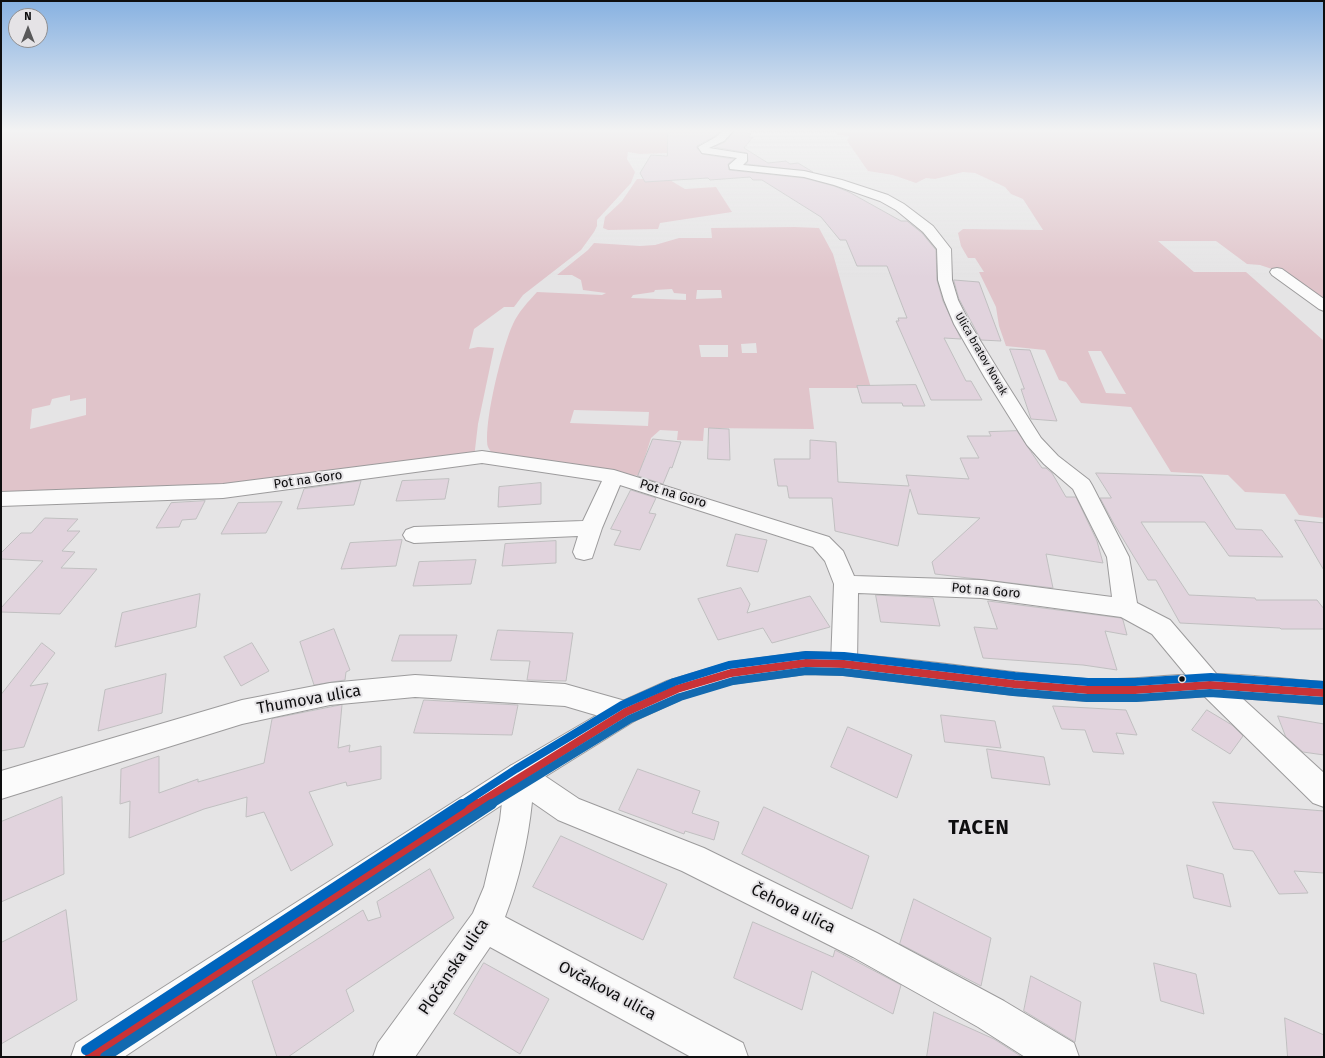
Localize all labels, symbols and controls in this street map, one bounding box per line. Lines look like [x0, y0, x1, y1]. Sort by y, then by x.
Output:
north arrow [8, 8, 48, 48]
text: N [24, 10, 32, 23]
street label: Ulica bratov Novak [952, 310, 1010, 398]
street label: Pot na Goro [273, 467, 343, 493]
street label: Pot na Goro [638, 476, 708, 512]
street label: Pot na Goro [951, 580, 1021, 602]
unlabelled marker [1177, 674, 1187, 684]
street label: Thumova ulica [256, 681, 362, 719]
district label: TACEN [948, 816, 1010, 840]
street label: Čehova ulica [748, 880, 838, 938]
street label: Pločanska ulica [415, 915, 493, 1019]
street label: Ovčakova ulica [555, 957, 659, 1025]

